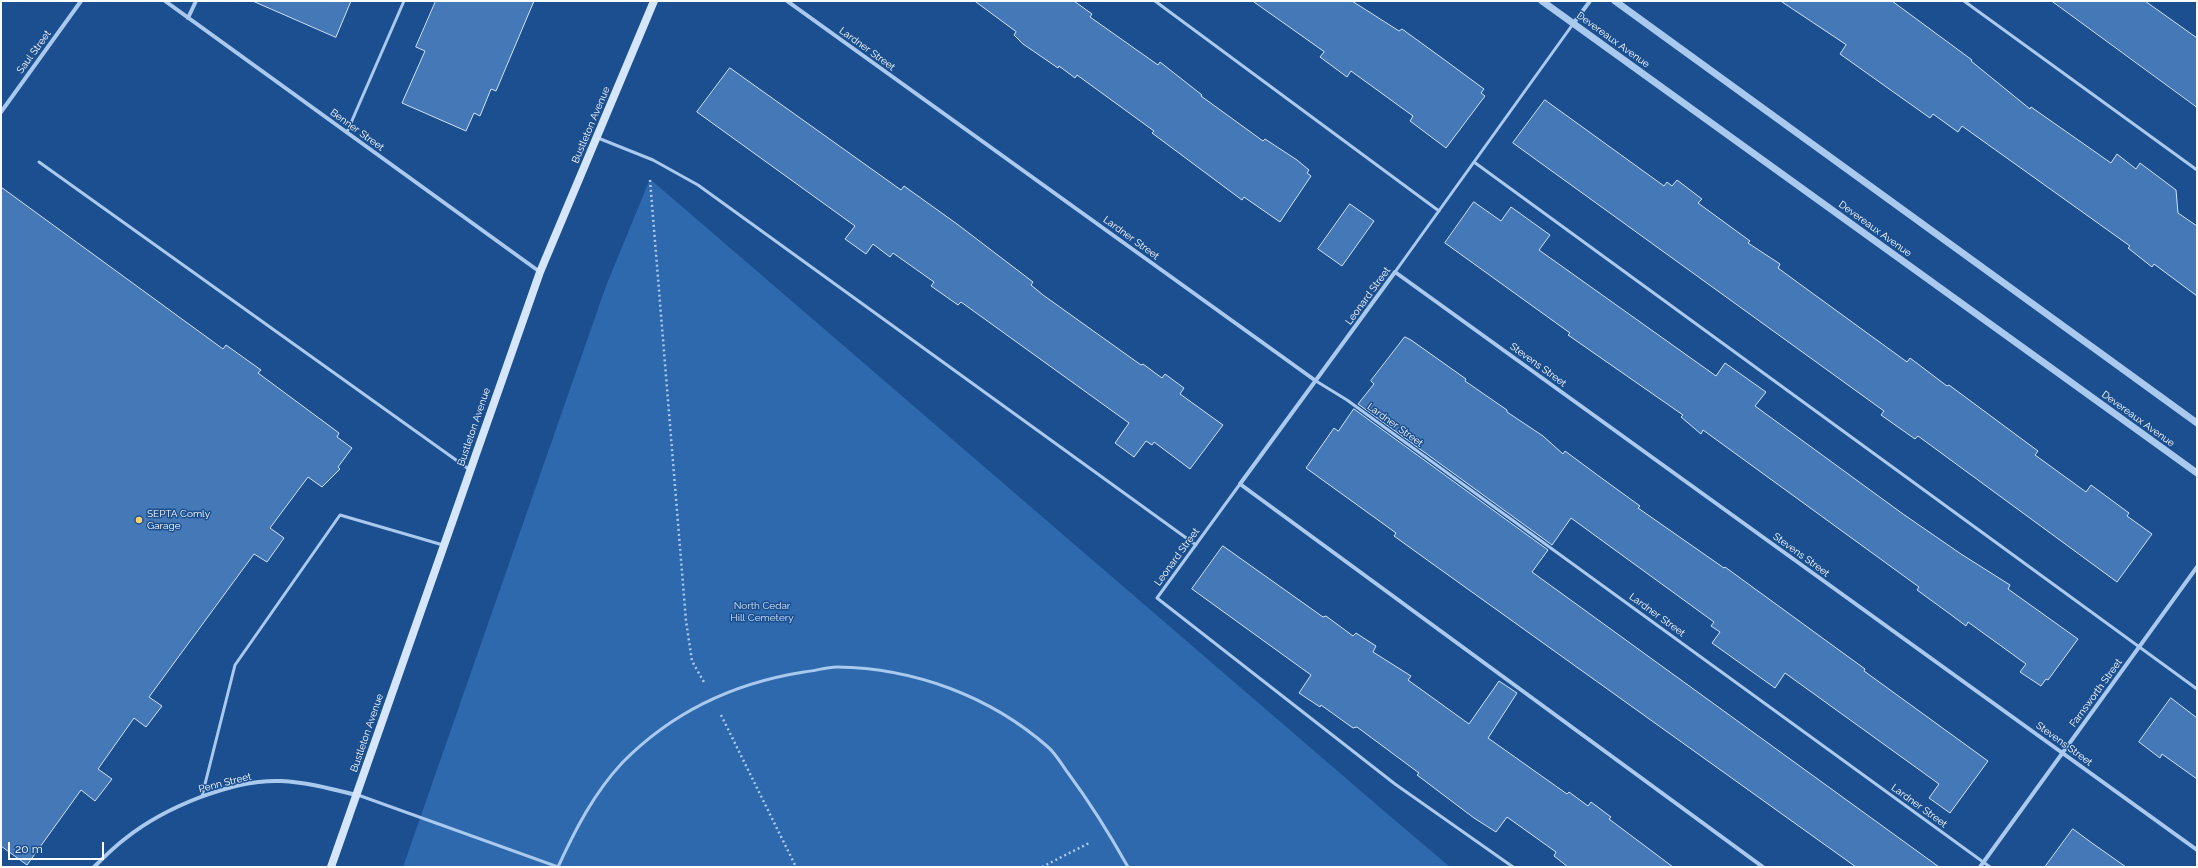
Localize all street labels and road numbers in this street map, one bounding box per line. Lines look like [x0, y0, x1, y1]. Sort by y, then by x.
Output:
street label: Devereaux Avenue [1574, 10, 1652, 70]
street label: Lardner Street [837, 25, 897, 73]
street label: Saul Street [14, 28, 54, 76]
street label: Bustleton Avenue [569, 85, 613, 165]
street label: Benner Street [328, 106, 386, 154]
street label: Devereaux Avenue [1836, 199, 1914, 259]
street label: Lardner Street [1101, 214, 1161, 262]
street label: Leonard Street [1343, 265, 1393, 327]
street label: Stevens Street [1507, 340, 1569, 390]
street label: Bustleton Avenue [455, 386, 493, 468]
street label: Devereaux Avenue [2099, 389, 2177, 449]
street label: Lardner Street [1365, 401, 1425, 449]
street label: Leonard Street [1152, 526, 1202, 588]
street label: Stevens Street [1770, 530, 1832, 580]
street label: Lardner Street [1627, 591, 1687, 639]
street label: Farnsworth Street [2067, 656, 2125, 730]
street label: Bustleton Avenue [348, 692, 386, 774]
street label: Stevens Street [2033, 719, 2095, 769]
street label: Penn Street [197, 771, 253, 795]
street label: Lardner Street [1889, 782, 1949, 830]

